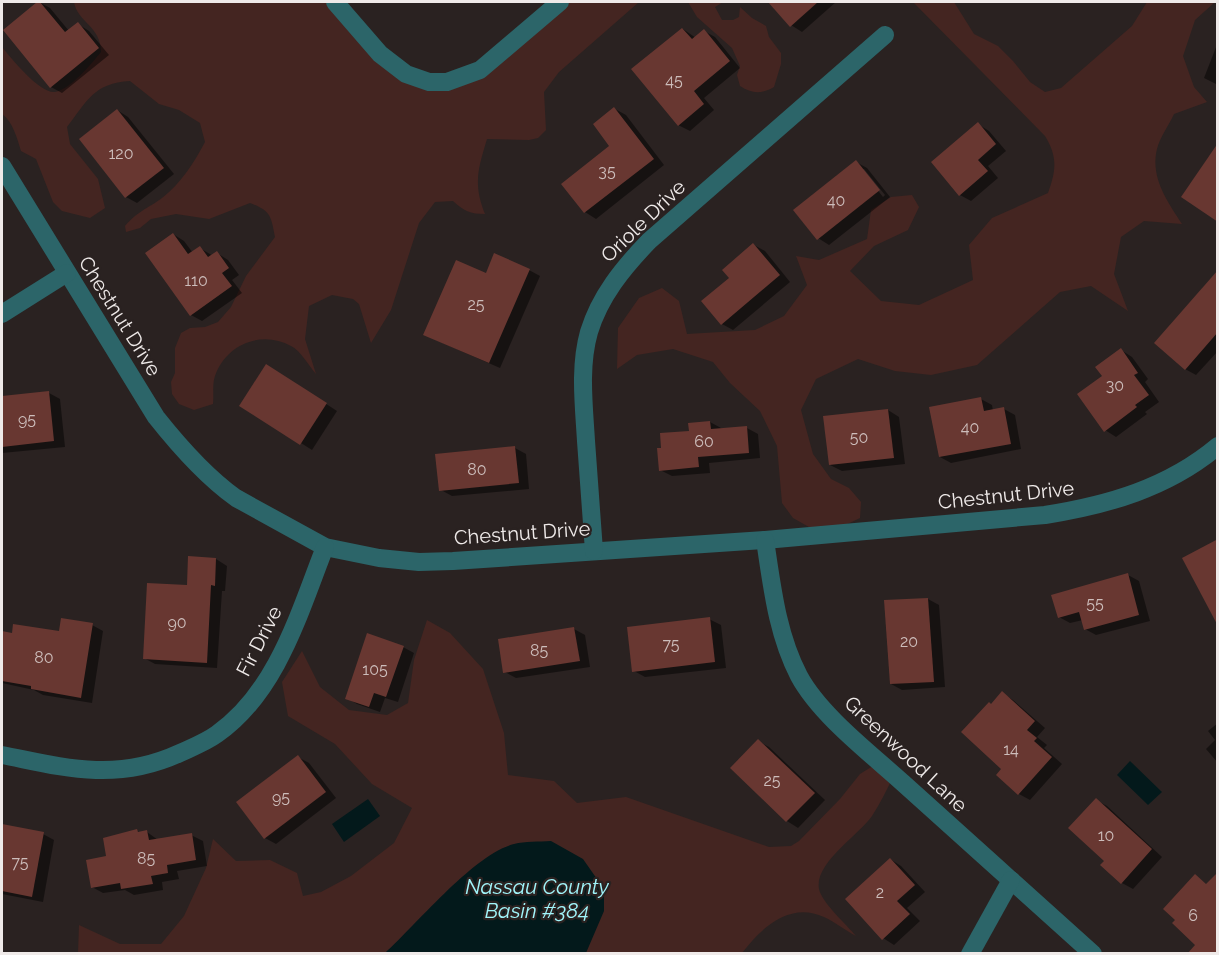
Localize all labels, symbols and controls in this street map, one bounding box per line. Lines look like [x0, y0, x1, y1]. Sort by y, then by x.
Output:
house number: 45 [665, 71, 683, 90]
house number: 120 [109, 144, 133, 163]
house number: 35 [598, 162, 616, 181]
street label: Oriole Drive [596, 175, 690, 267]
house number: 40 [827, 191, 845, 210]
street label: Chestnut Drive [74, 252, 166, 380]
house number: 110 [184, 271, 208, 290]
house number: 25 [467, 295, 485, 314]
house number: 30 [1106, 376, 1124, 395]
house number: 95 [18, 410, 36, 429]
house number: 40 [961, 418, 979, 437]
house number: 50 [850, 428, 868, 447]
house number: 60 [694, 432, 714, 451]
house number: 80 [467, 460, 487, 479]
street label: Chestnut Drive [937, 476, 1075, 514]
street label: Chestnut Drive [453, 516, 591, 550]
house number: 55 [1086, 594, 1104, 613]
street label: Fir Drive [231, 602, 287, 680]
house number: 90 [167, 613, 187, 632]
house number: 20 [900, 632, 918, 651]
house number: 75 [662, 635, 680, 654]
house number: 85 [530, 641, 548, 660]
house number: 80 [34, 648, 54, 667]
house number: 105 [362, 660, 388, 679]
street label: Greenwood Lane [840, 691, 973, 817]
house number: 14 [1003, 740, 1019, 759]
house number: 25 [763, 771, 781, 790]
house number: 95 [272, 788, 290, 807]
house number: 10 [1098, 826, 1114, 845]
house number: 85 [137, 849, 155, 868]
house number: 75 [11, 853, 29, 872]
water label: Nassau County Basin #384 [465, 874, 610, 923]
house number: 2 [876, 883, 884, 902]
house number: 6 [1188, 906, 1198, 925]

